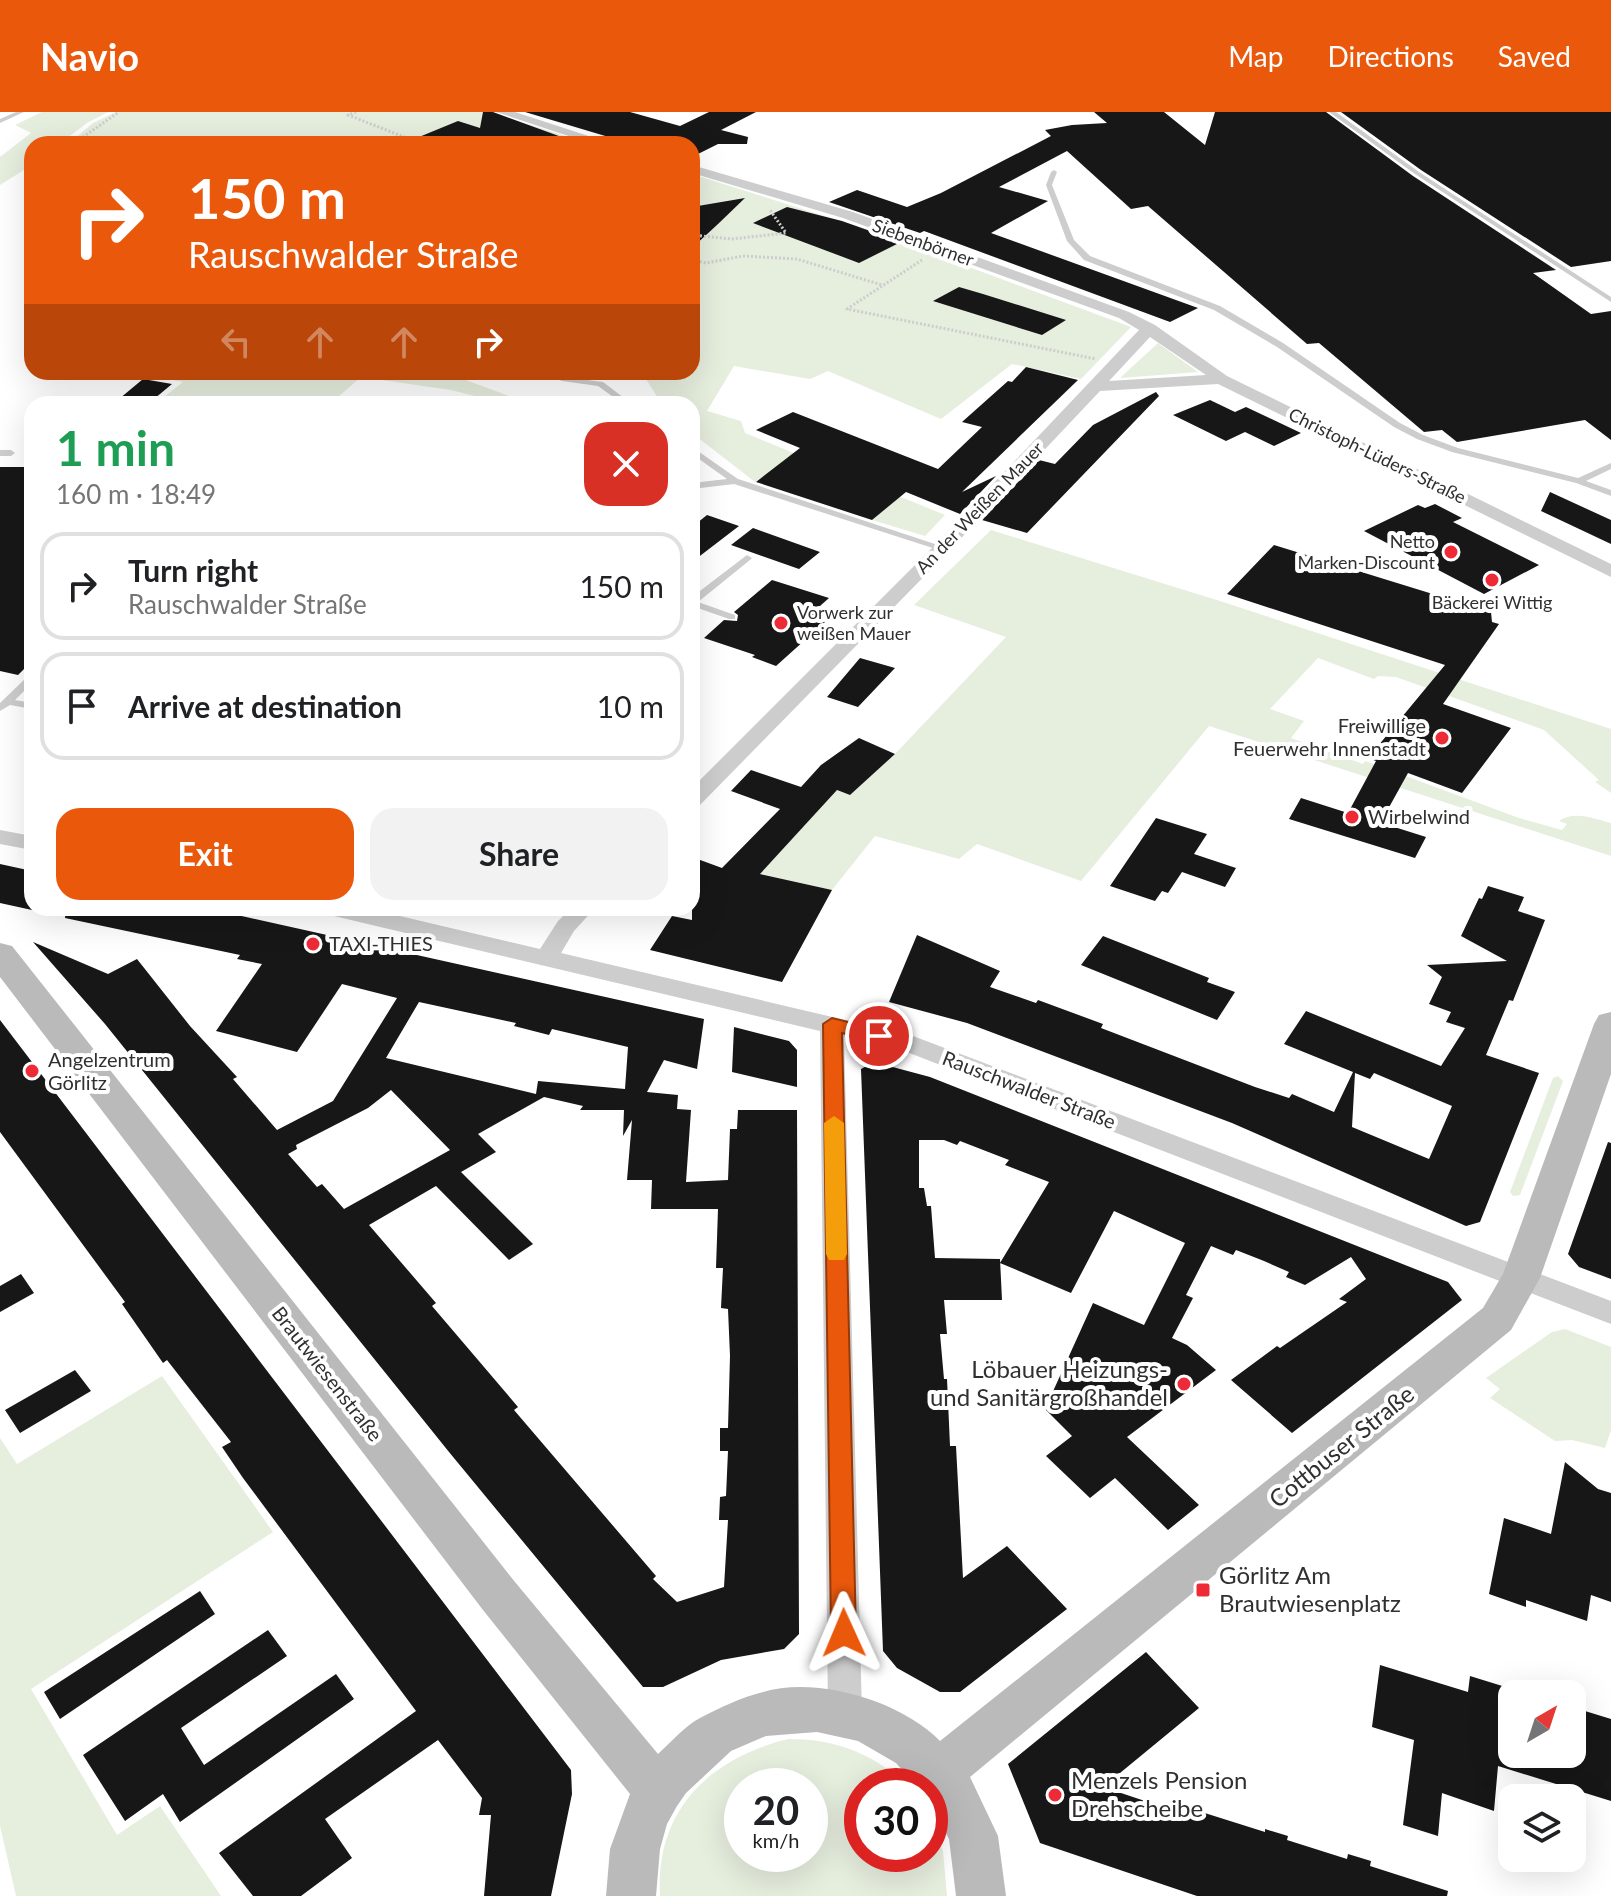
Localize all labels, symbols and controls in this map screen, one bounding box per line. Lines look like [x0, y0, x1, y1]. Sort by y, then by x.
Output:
text: Navio [40, 33, 139, 79]
text: Map [1228, 39, 1283, 73]
text: Directions [1327, 39, 1454, 73]
text: Saved [1498, 39, 1571, 73]
text: 150 m [188, 164, 346, 231]
icon: right [56, 168, 160, 272]
street label: Siebenbörner [870, 214, 977, 271]
text: Rauschwalder Straße [188, 232, 518, 276]
icon: left [214, 320, 258, 364]
icon: ahead [298, 320, 342, 364]
icon: ahead [382, 320, 426, 364]
icon: right [466, 320, 510, 364]
street label: Christoph-Lüders-Straße [1285, 403, 1470, 508]
text: 1 min [56, 419, 175, 476]
button: close [584, 422, 668, 506]
street label: An der Weißen Mauer [911, 437, 1048, 578]
text: 160 m · 18:49 [56, 478, 216, 510]
place label: Netto Marken-Discount [1298, 530, 1436, 573]
marker: Netto Marken-Discount [1442, 543, 1460, 561]
text: Turn right [128, 552, 258, 588]
icon: right [60, 564, 104, 608]
text: 150 m [579, 568, 664, 604]
marker: Bäckerei Wittig [1483, 571, 1501, 589]
text: Rauschwalder Straße [128, 588, 367, 620]
place label: Bäckerei Wittig [1432, 591, 1552, 613]
place label: Vorwerk zur weißen Mauer [797, 601, 911, 644]
marker: Vorwerk zur weißen Mauer [772, 614, 790, 632]
icon: arrive [60, 684, 104, 728]
text: Arrive at destination [128, 688, 402, 724]
text: 10 m [597, 688, 664, 724]
place label: Freiwillige Feuerwehr Innenstadt [1233, 713, 1426, 760]
marker: Freiwillige Feuerwehr Innenstadt [1433, 729, 1451, 747]
place label: Wirbelwind [1368, 804, 1470, 828]
button: Exit [56, 808, 354, 900]
button: Share [370, 808, 668, 900]
marker: Wirbelwind [1343, 808, 1361, 826]
place label: TAXI-THIES [329, 931, 433, 955]
marker: TAXI-THIES [304, 935, 322, 953]
pin [845, 1002, 913, 1070]
icon: arrive [857, 1014, 901, 1058]
street label: Rauschwalder Straße [939, 1045, 1119, 1133]
place label: Angelzentrum Görlitz [48, 1047, 171, 1094]
marker: Angelzentrum Görlitz [23, 1062, 41, 1080]
street label: Brautwiesenstraße [268, 1301, 388, 1446]
place label: Löbauer Heizungs- und Sanitärgroßhandel [930, 1354, 1168, 1411]
marker: Löbauer Heizungs- und Sanitärgroßhandel [1175, 1375, 1193, 1393]
street label: Cottbuser Straße [1263, 1379, 1419, 1513]
place label: Görlitz Am Brautwiesenplatz [1219, 1560, 1401, 1617]
marker: Görlitz Am Brautwiesenplatz [1194, 1581, 1212, 1599]
position arrow [802, 1591, 886, 1675]
north arrow [1498, 1680, 1586, 1768]
map controls [1498, 1680, 1586, 1872]
place label: Menzels Pension Drehscheibe [1071, 1765, 1247, 1822]
speed limit sign: 30 [844, 1768, 948, 1872]
button: layers [1498, 1784, 1586, 1872]
text: 20 [753, 1786, 799, 1834]
marker: Menzels Pension Drehscheibe [1046, 1786, 1064, 1804]
text: km/h [753, 1828, 799, 1852]

